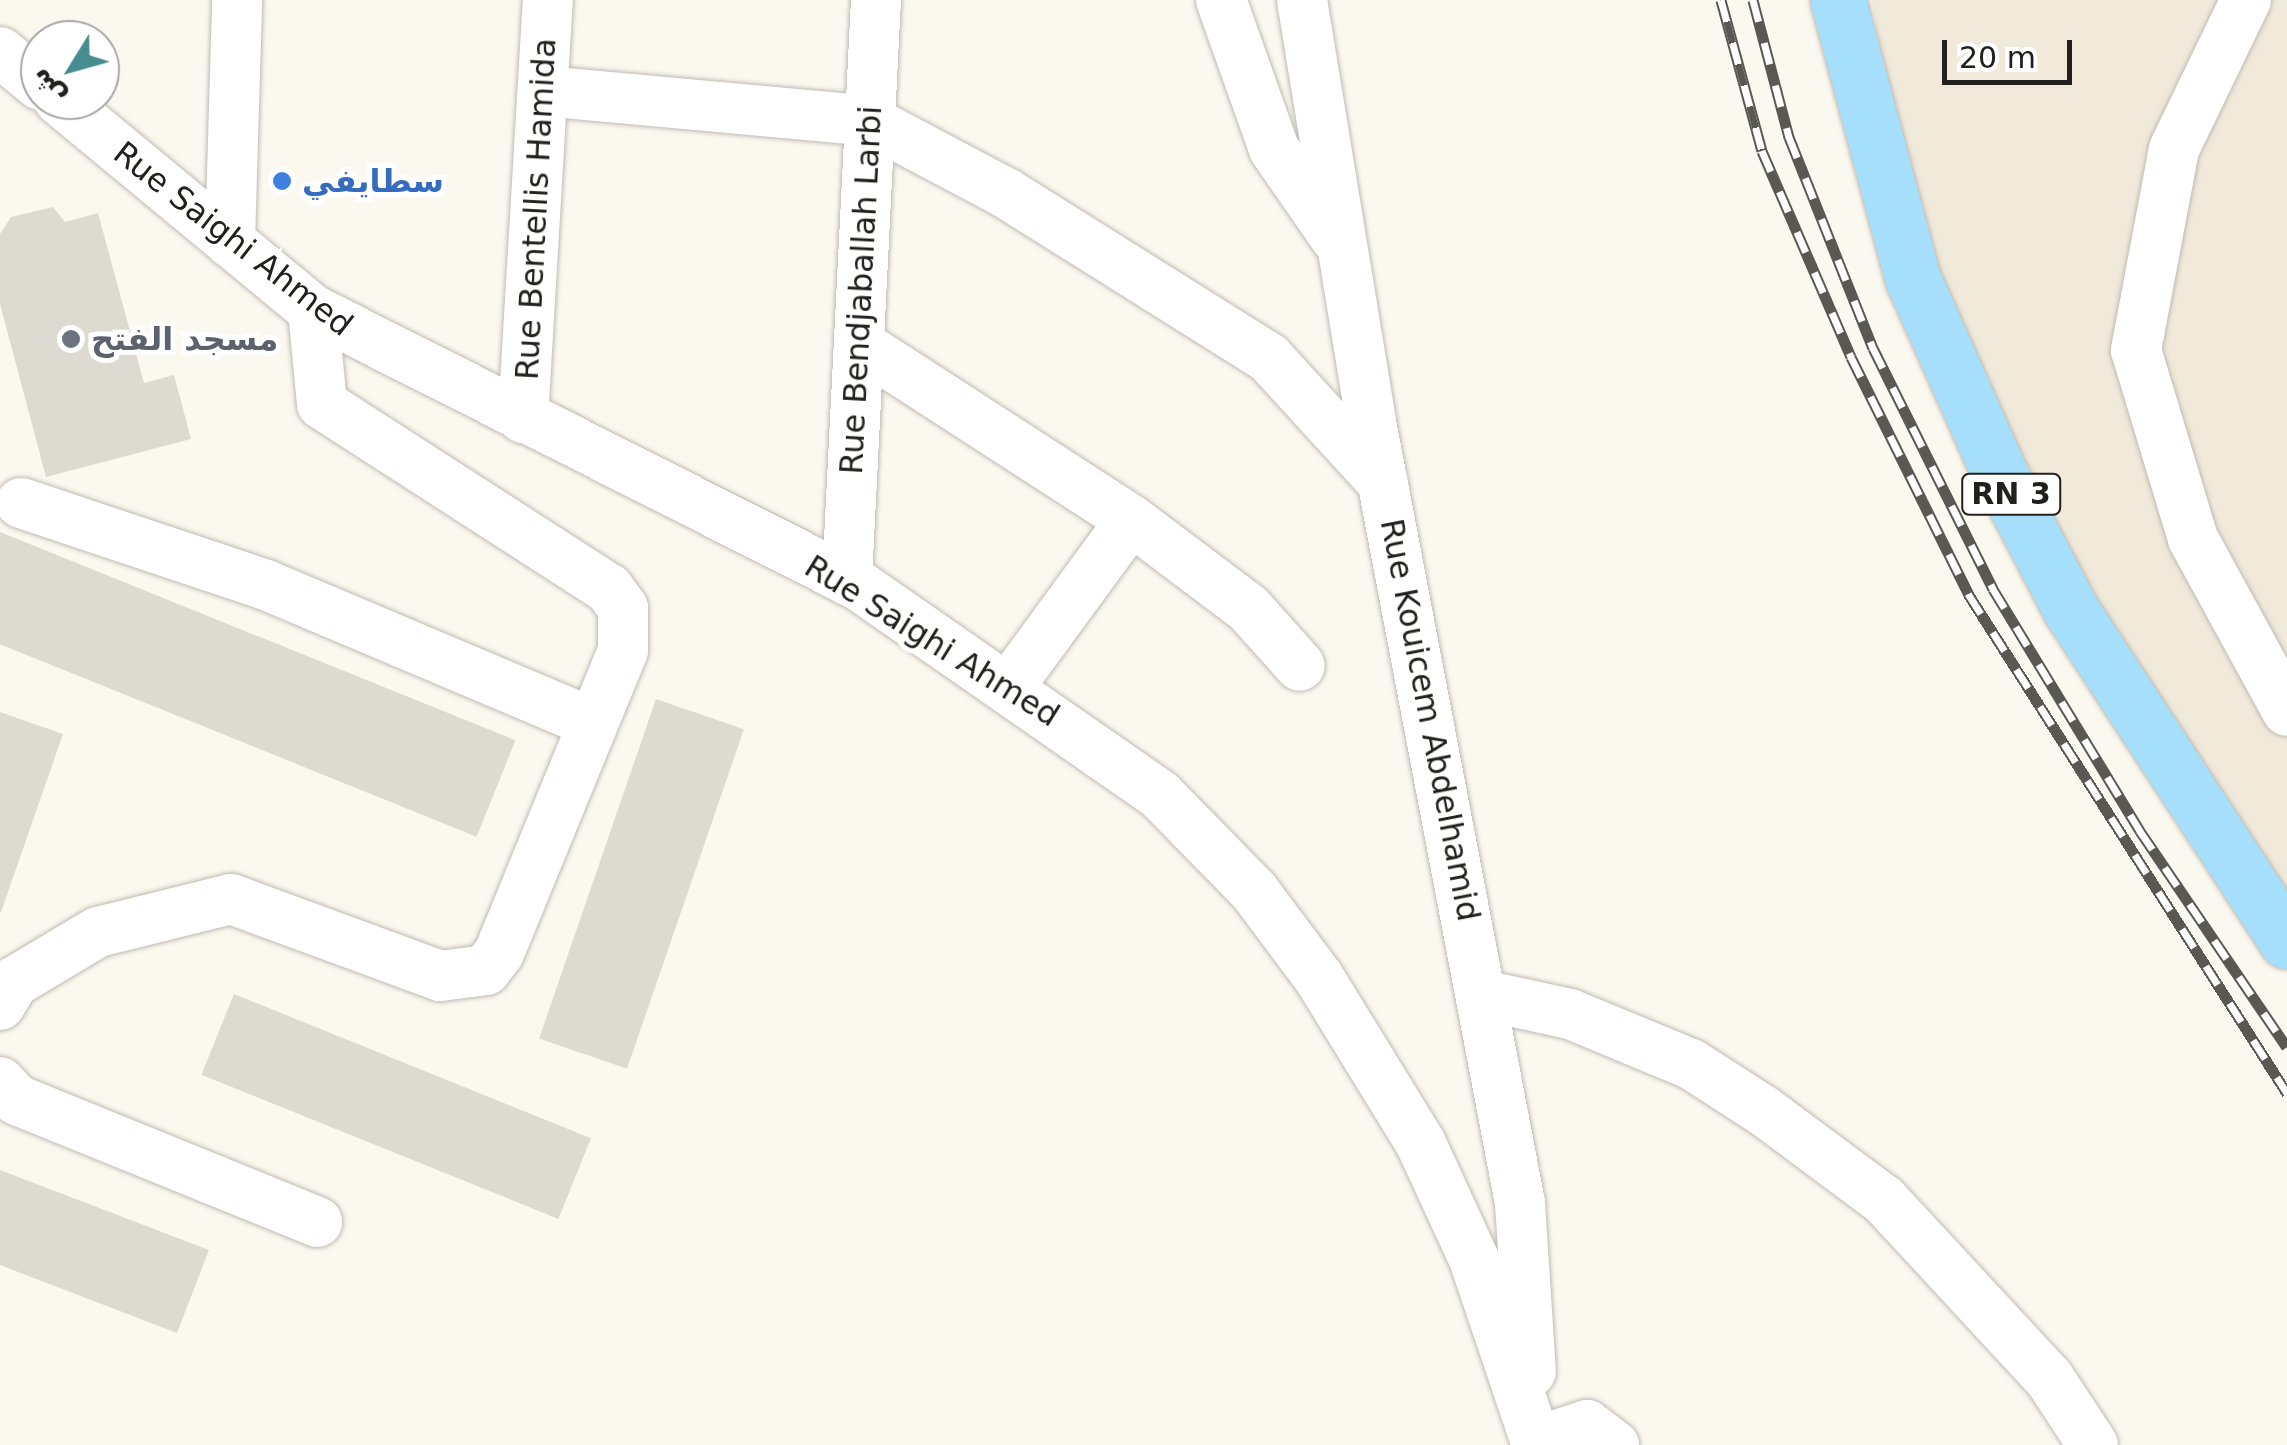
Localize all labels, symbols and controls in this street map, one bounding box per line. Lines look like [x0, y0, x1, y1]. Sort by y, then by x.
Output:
north arrow [20, 20, 120, 120]
scale bar [1947, 20, 2077, 82]
street label: Rue Bentellis Hamida [508, 37, 564, 381]
text: 20 m [1959, 40, 2036, 75]
text: ش [22, 62, 72, 113]
street label: Rue Bendjaballah Larbi [832, 105, 890, 475]
street label: Rue Saighi Ahmed [106, 134, 360, 344]
place label: سطايفي [302, 162, 444, 200]
marker: سطايفي [271, 170, 293, 192]
place label: مسجد الفتح [91, 320, 278, 358]
marker: مسجد الفتح [60, 328, 82, 350]
road number: RN 3 [1961, 469, 2061, 519]
street label: Rue Kouicem Abdelhamid [1372, 516, 1488, 924]
street label: Rue Saighi Ahmed [798, 547, 1066, 735]

